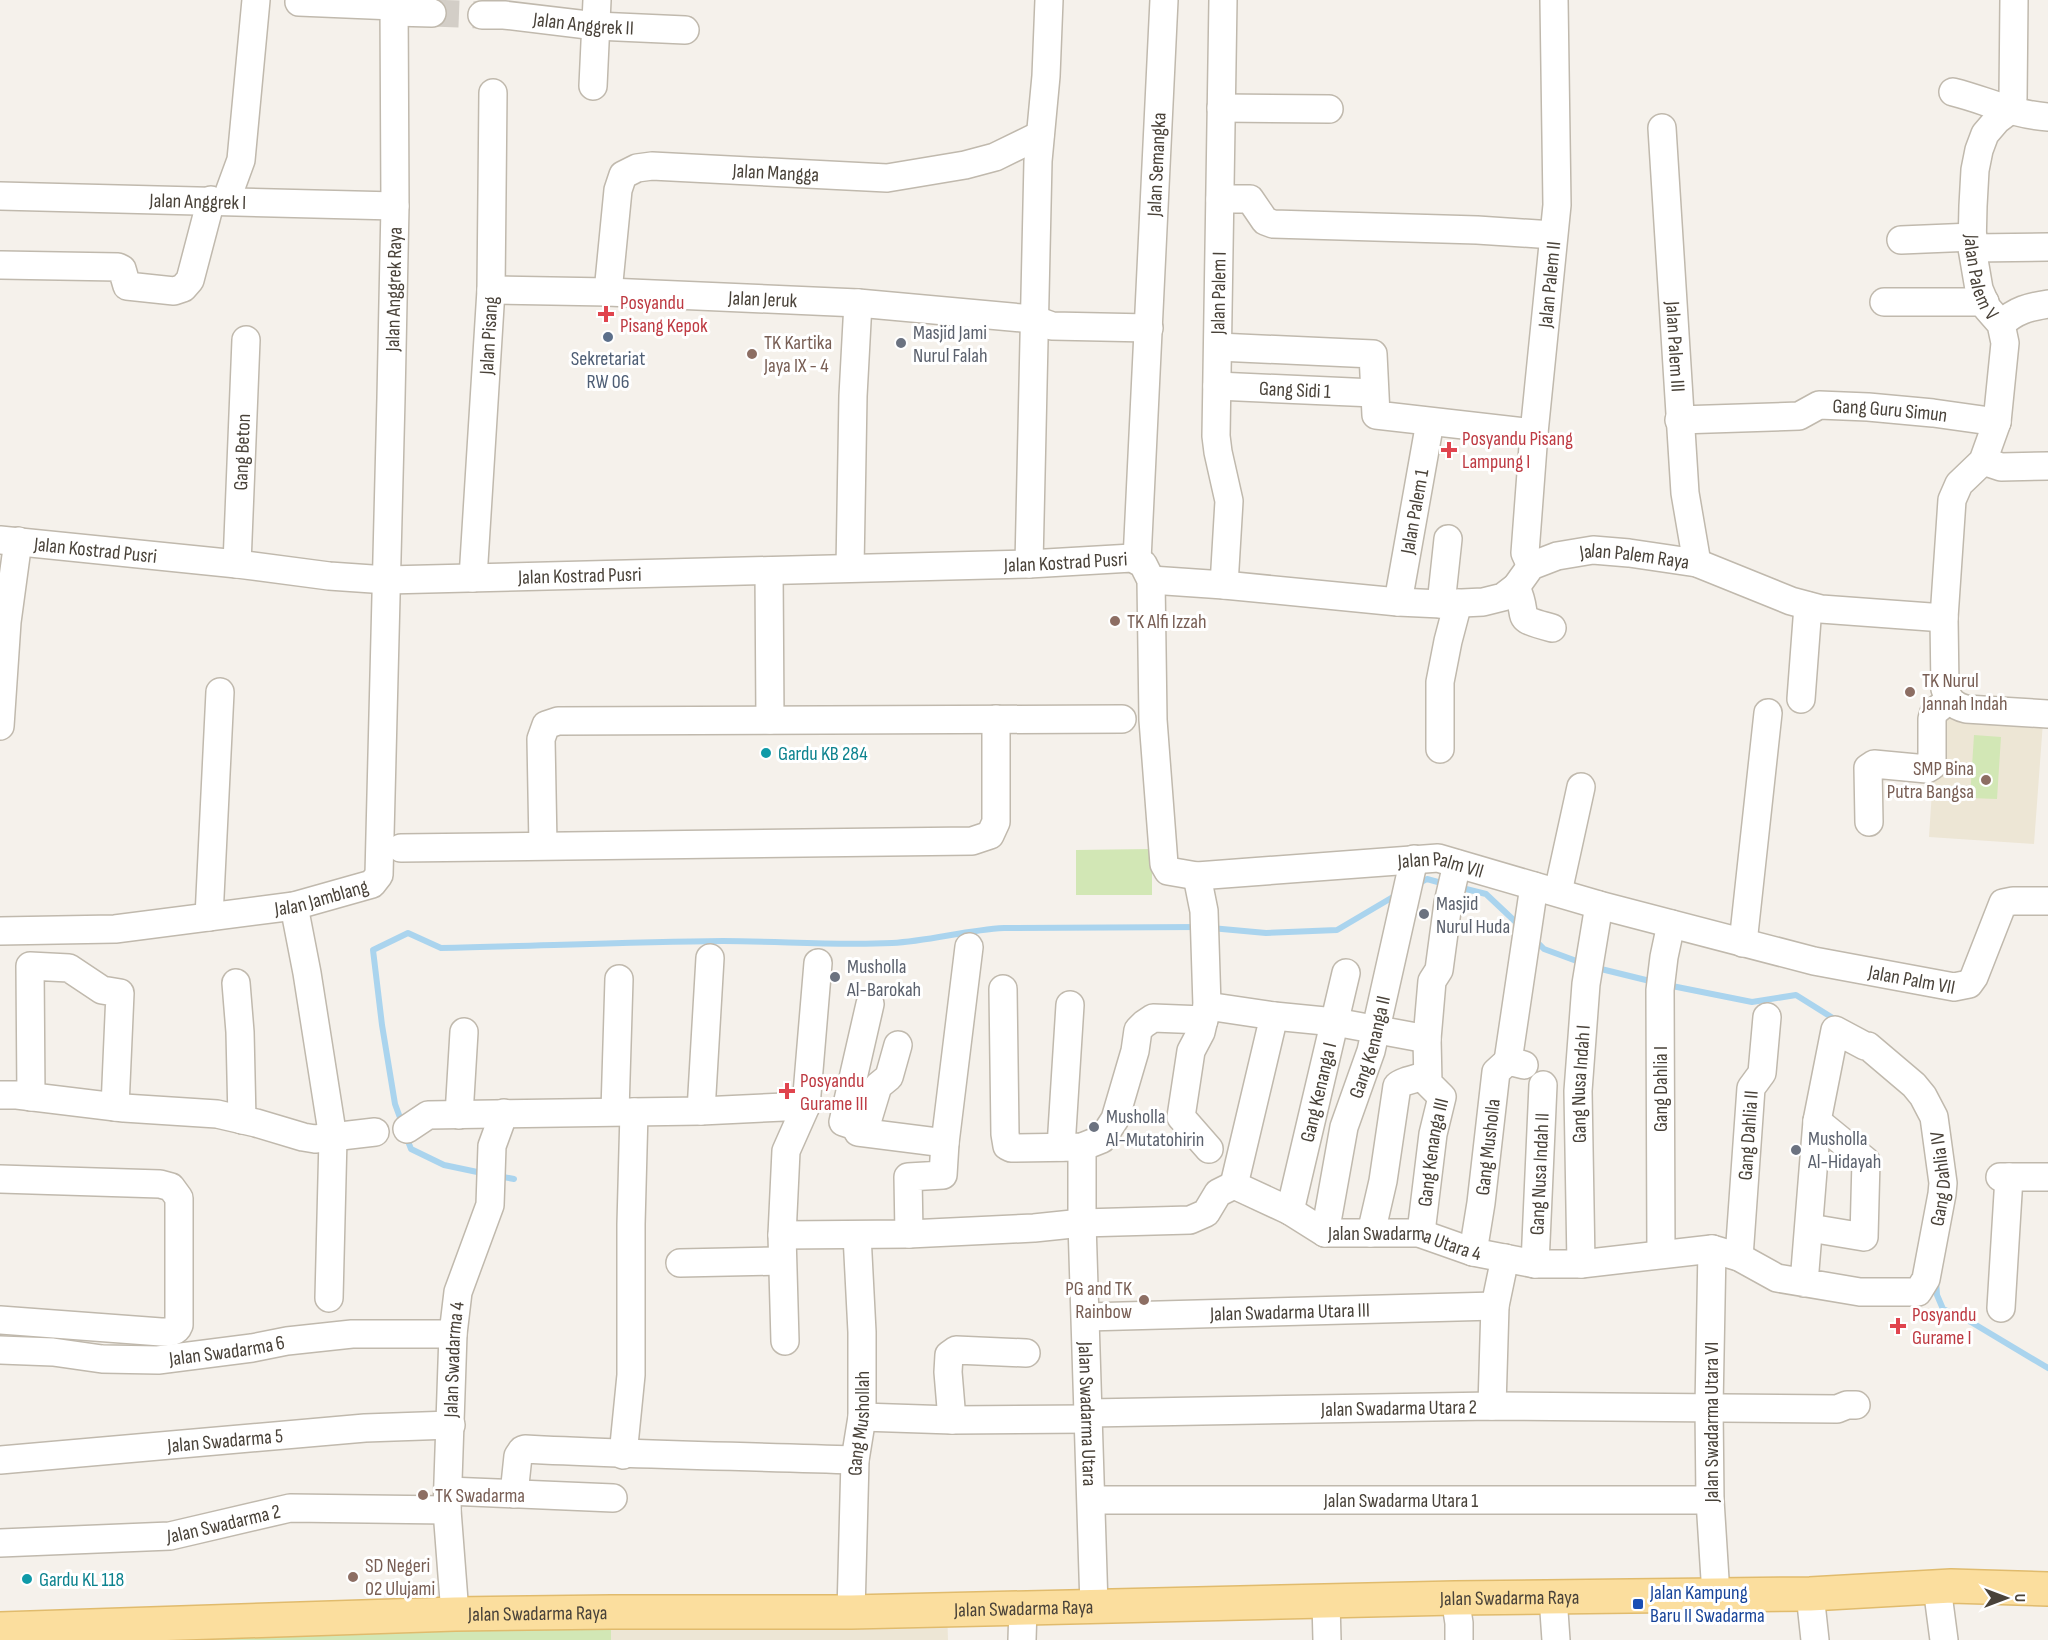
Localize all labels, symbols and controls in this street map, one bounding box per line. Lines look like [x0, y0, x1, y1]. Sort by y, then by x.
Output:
street label: Jalan Anggrek II [531, 7, 634, 41]
street label: Jalan Semangka [1143, 112, 1172, 218]
street label: Jalan Mangga [731, 159, 820, 188]
street label: Jalan Anggrek I [148, 189, 247, 215]
street label: Jalan Anggrek Raya [381, 227, 408, 353]
street label: Jalan Palem V [1959, 233, 2003, 326]
street label: Jalan Palem II [1534, 240, 1566, 330]
street label: Jalan Palem I [1206, 251, 1232, 336]
street label: Jalan Jeruk [727, 286, 798, 313]
place label: Posyandu Pisang Kepok [620, 291, 708, 338]
street label: Jalan Pisang [475, 296, 504, 376]
street label: Jalan Palem III [1660, 300, 1690, 393]
marker: Posyandu Pisang Kepok [597, 305, 615, 323]
place label: Masjid Jami Nurul Falah [913, 321, 987, 368]
marker: Sekretariat RW 06 [601, 330, 615, 344]
place label: TK Kartika Jaya IX - 4 [763, 331, 832, 378]
marker: Masjid Jami Nurul Falah [894, 336, 908, 350]
place label: Sekretariat RW 06 [571, 347, 645, 394]
marker: TK Kartika Jaya IX - 4 [745, 347, 759, 361]
street label: Gang Sidi 1 [1258, 377, 1331, 404]
street label: Gang Guru Simun [1832, 395, 1949, 428]
street label: Gang Beton [229, 413, 256, 491]
place label: Posyandu Pisang Lampung I [1462, 427, 1573, 474]
marker: Posyandu Pisang Lampung I [1440, 441, 1458, 459]
street label: Jalan Palem 1 [1396, 467, 1434, 557]
street label: Jalan Kostrad Pusri [32, 532, 158, 569]
street label: Jalan Palem Raya [1577, 539, 1691, 575]
street label: Jalan Kostrad Pusri [1003, 547, 1128, 578]
street label: Jalan Kostrad Pusri [517, 563, 642, 590]
place label: TK Alfi Izzah [1127, 610, 1207, 634]
marker: TK Alfi Izzah [1108, 614, 1122, 628]
place label: TK Nurul Jannah Indah [1921, 669, 2008, 716]
marker: TK Nurul Jannah Indah [1903, 685, 1917, 699]
place label: Gardu KB 284 [778, 742, 868, 766]
marker: Gardu KB 284 [759, 746, 773, 760]
place label: SMP Bina Putra Bangsa [1887, 757, 1974, 804]
marker: SMP Bina Putra Bangsa [1979, 773, 1993, 787]
street label: Jalan Palm VII [1396, 847, 1487, 884]
street label: Jalan Jamblang [272, 875, 371, 922]
place label: Masjid Nurul Huda [1436, 892, 1510, 939]
marker: Masjid Nurul Huda [1417, 907, 1431, 921]
place label: Musholla Al-Barokah [846, 955, 921, 1002]
street label: Jalan Palm VII [1865, 960, 1957, 1000]
marker: Musholla Al-Barokah [828, 970, 842, 984]
street label: Gang Kenanga II [1344, 993, 1396, 1102]
street label: Gang Nusa Indah I [1567, 1024, 1596, 1143]
street label: Gang Kenanga I [1296, 1040, 1342, 1145]
street label: Gang Dahlia I [1649, 1046, 1673, 1132]
place label: Posyandu Gurame III [800, 1069, 868, 1116]
marker: Posyandu Gurame III [778, 1082, 796, 1100]
street label: Gang Dahlia II [1733, 1090, 1764, 1181]
street label: Gang Kenanga III [1413, 1096, 1454, 1208]
street label: Gang Musholla [1471, 1098, 1506, 1197]
place label: Musholla Al-Mutatohirin [1105, 1105, 1204, 1152]
street label: Gang Nusa Indah II [1525, 1112, 1555, 1236]
marker: Musholla Al-Mutatohirin [1087, 1120, 1101, 1134]
place label: Musholla Al-Hidayah [1807, 1127, 1881, 1174]
street label: Gang Dahlia IV [1925, 1130, 1956, 1228]
marker: Musholla Al-Hidayah [1789, 1143, 1803, 1157]
street label: Jalan Swadarma Utara 4 [1327, 1222, 1483, 1266]
place label: PG and TK Rainbow [1065, 1277, 1132, 1324]
marker: PG and TK Rainbow [1137, 1293, 1151, 1307]
street label: Jalan Swadarma Utara III [1209, 1298, 1370, 1327]
street label: Jalan Swadarma 4 [439, 1300, 470, 1419]
place label: Posyandu Gurame I [1912, 1303, 1976, 1350]
marker: Posyandu Gurame I [1889, 1317, 1907, 1335]
street label: Jalan Swadarma 6 [167, 1331, 287, 1372]
street label: Jalan Swadarma Utara [1073, 1340, 1101, 1487]
street label: Jalan Swadarma Utara VI [1700, 1342, 1724, 1503]
street label: Gang Mushollah [844, 1371, 875, 1476]
street label: Jalan Swadarma Utara 2 [1320, 1395, 1477, 1422]
street label: Jalan Swadarma 5 [166, 1424, 284, 1458]
place label: TK Swadarma [435, 1484, 525, 1508]
marker: TK Swadarma [416, 1488, 430, 1502]
street label: Jalan Swadarma Utara 1 [1323, 1489, 1478, 1513]
street label: Jalan Swadarma 2 [165, 1500, 283, 1549]
place label: SD Negeri 02 Ulujami [365, 1554, 435, 1601]
place label: Gardu KL 118 [39, 1568, 124, 1592]
north arrow [1976, 1568, 2036, 1628]
marker: SD Negeri 02 Ulujami [346, 1570, 360, 1584]
marker: Gardu KL 118 [20, 1572, 34, 1586]
place label: Jalan Kampung Baru II Swadarma [1649, 1581, 1765, 1628]
street label: Jalan Swadarma Raya [1439, 1586, 1579, 1611]
text: U [2010, 1594, 2029, 1602]
street label: Jalan Swadarma Raya [953, 1595, 1094, 1623]
marker: Jalan Kampung Baru II Swadarma [1631, 1597, 1645, 1611]
street label: Jalan Swadarma Raya [467, 1601, 608, 1627]

